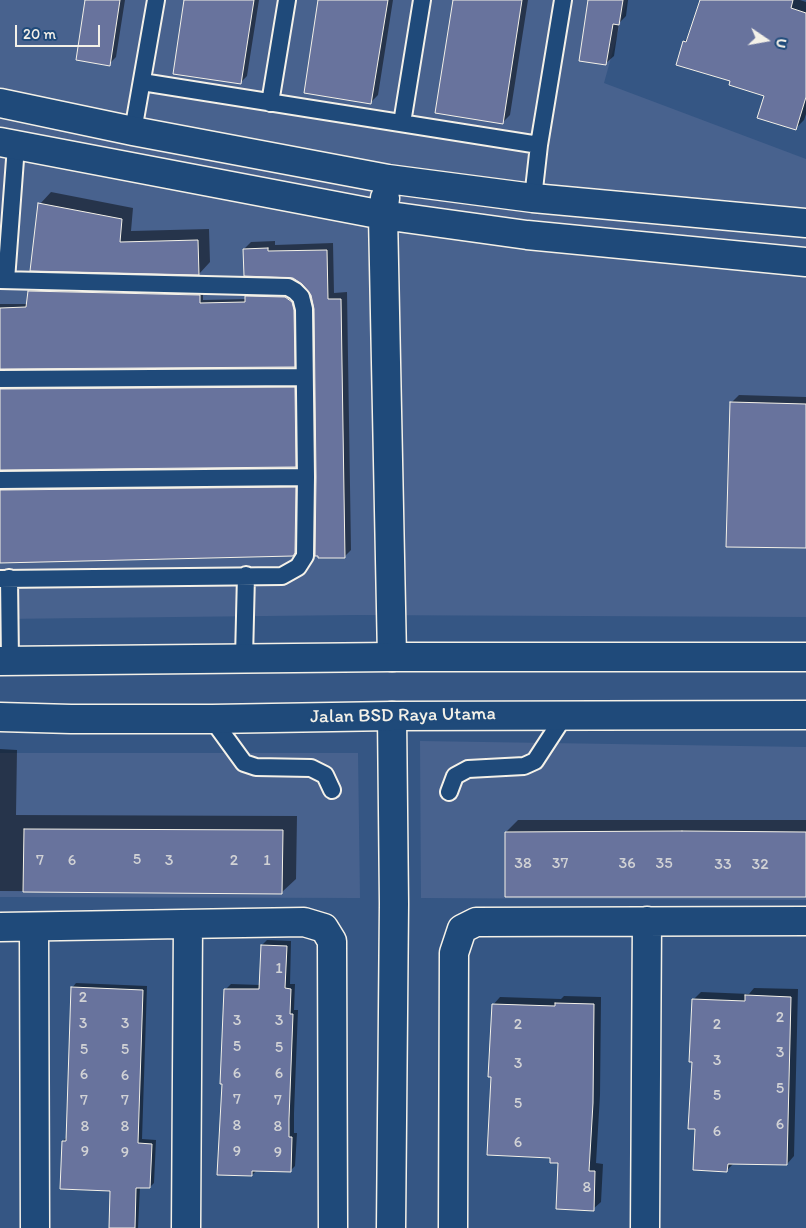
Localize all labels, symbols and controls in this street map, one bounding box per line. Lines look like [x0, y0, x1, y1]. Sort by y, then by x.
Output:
scale bar [18, 15, 102, 47]
north arrow [741, 15, 791, 65]
text: 20 m [23, 25, 56, 43]
text: U [772, 37, 790, 50]
street label: Jalan BSD Raya Utama [310, 703, 496, 729]
house number: 5 [133, 850, 141, 870]
house number: 7 [36, 851, 44, 871]
house number: 6 [68, 851, 76, 871]
house number: 3 [165, 851, 173, 871]
house number: 2 [230, 851, 238, 871]
house number: 1 [263, 851, 271, 871]
house number: 38 [514, 854, 532, 874]
house number: 37 [552, 854, 568, 874]
house number: 36 [618, 854, 636, 874]
house number: 35 [655, 854, 673, 874]
house number: 33 [714, 855, 732, 875]
house number: 32 [751, 855, 769, 875]
house number: 1 [275, 959, 283, 979]
house number: 2 [79, 988, 87, 1008]
house number: 2 [776, 1008, 784, 1028]
house number: 3 [233, 1011, 241, 1031]
house number: 3 [275, 1011, 283, 1031]
house number: 3 [79, 1014, 87, 1034]
house number: 3 [121, 1014, 129, 1034]
house number: 2 [514, 1015, 522, 1035]
house number: 2 [713, 1015, 721, 1035]
house number: 5 [233, 1037, 241, 1057]
house number: 5 [275, 1038, 283, 1058]
house number: 5 [80, 1040, 88, 1060]
house number: 5 [121, 1040, 129, 1060]
house number: 3 [776, 1043, 784, 1063]
house number: 3 [713, 1051, 721, 1071]
house number: 3 [514, 1054, 522, 1074]
house number: 6 [233, 1064, 241, 1084]
house number: 6 [275, 1064, 283, 1084]
house number: 6 [80, 1065, 88, 1085]
house number: 6 [121, 1066, 129, 1086]
house number: 5 [776, 1079, 784, 1099]
house number: 5 [713, 1086, 721, 1106]
house number: 7 [233, 1090, 241, 1110]
house number: 7 [80, 1091, 88, 1111]
house number: 7 [121, 1091, 129, 1111]
house number: 7 [274, 1091, 282, 1111]
house number: 5 [514, 1094, 522, 1114]
house number: 6 [776, 1115, 784, 1135]
house number: 8 [233, 1116, 241, 1136]
house number: 8 [81, 1117, 89, 1137]
house number: 8 [121, 1117, 129, 1137]
house number: 8 [274, 1117, 282, 1137]
house number: 6 [713, 1122, 721, 1142]
house number: 6 [514, 1133, 522, 1153]
house number: 9 [81, 1142, 89, 1162]
house number: 9 [233, 1142, 241, 1162]
house number: 9 [121, 1143, 129, 1163]
house number: 9 [274, 1143, 282, 1163]
house number: 8 [583, 1178, 591, 1198]

